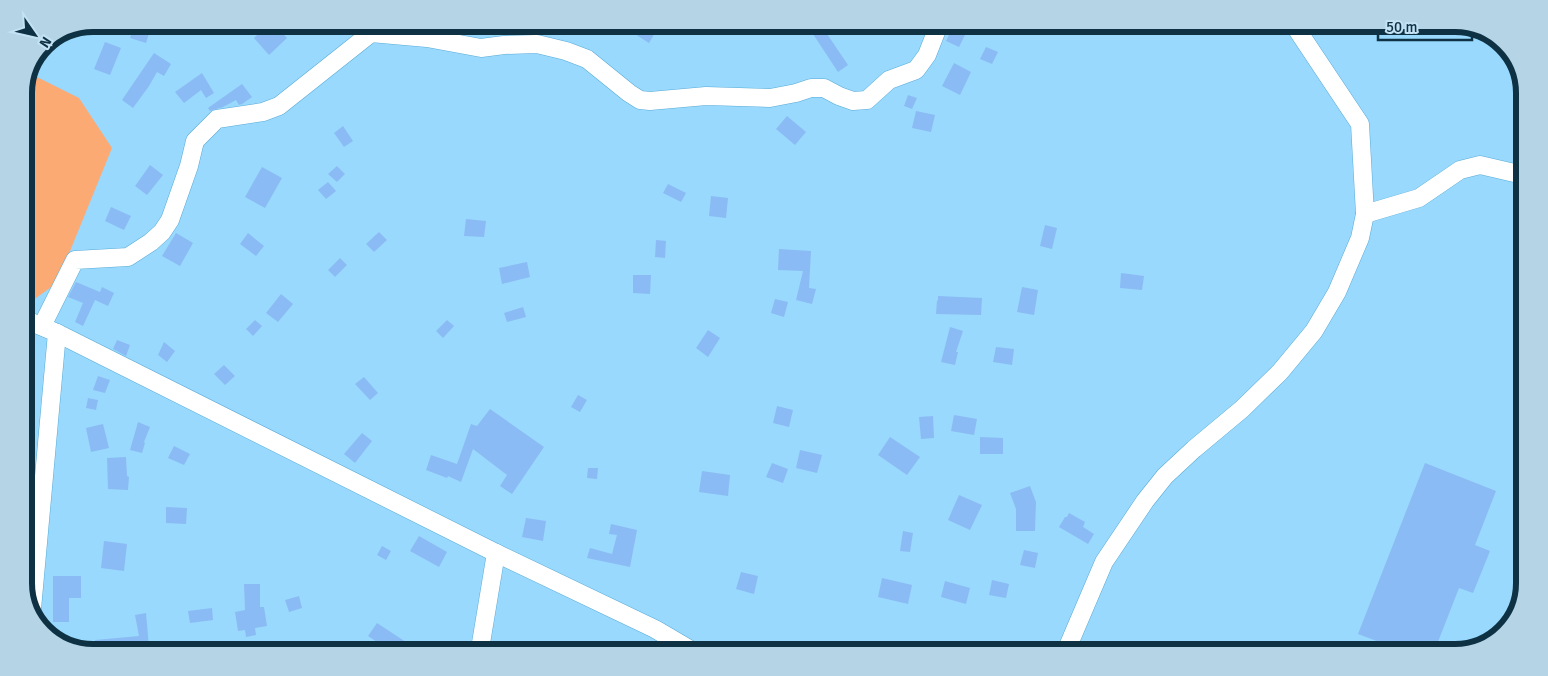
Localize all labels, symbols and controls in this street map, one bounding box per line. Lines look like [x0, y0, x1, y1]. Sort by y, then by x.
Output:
north arrow [10, 10, 60, 60]
scale bar [1378, 10, 1472, 42]
text: 50 m [1386, 18, 1417, 36]
text: N [36, 33, 55, 51]

